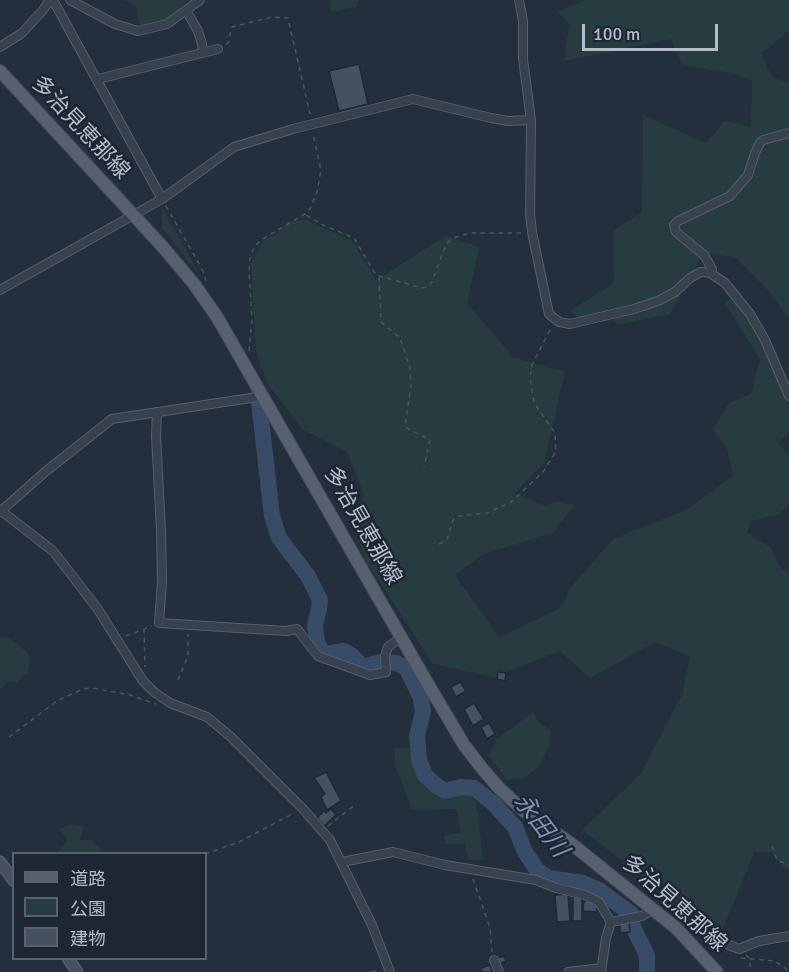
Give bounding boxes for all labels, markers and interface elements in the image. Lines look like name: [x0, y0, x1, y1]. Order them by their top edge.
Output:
scale bar: [585, 12, 722, 50]
text: 100 m: [593, 23, 640, 45]
street label: 多治見恵那線: [25, 71, 135, 185]
street label: 多治見恵那線: [318, 462, 406, 590]
water label: 永田川: [507, 789, 573, 863]
street label: 多治見恵那線: [616, 850, 732, 958]
legend: [12, 852, 207, 960]
text: 道路: [70, 868, 106, 890]
text: 公園: [70, 898, 106, 920]
text: 建物: [70, 928, 106, 950]

